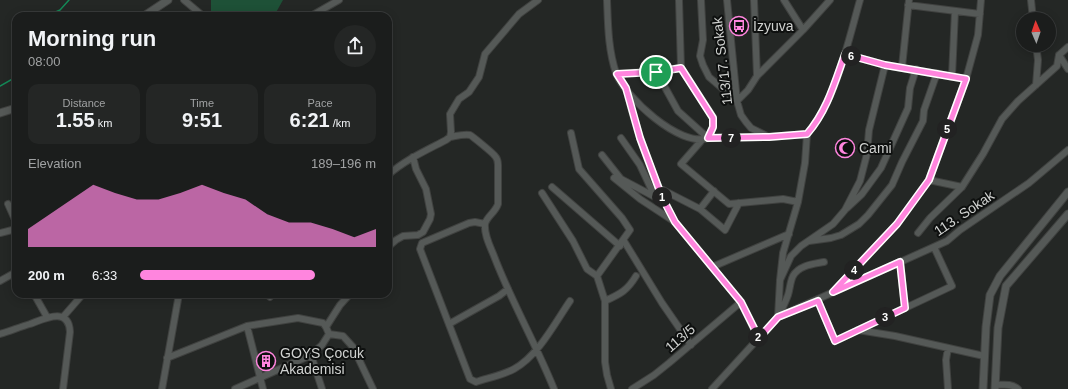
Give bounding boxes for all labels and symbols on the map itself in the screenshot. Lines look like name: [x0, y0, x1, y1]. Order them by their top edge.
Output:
north arrow: [1016, 12, 1056, 52]
street label: 113/17. Sokak: [709, 15, 735, 106]
bus stop icon: İzyuva: [728, 15, 750, 37]
place label: İzyuva: [753, 17, 794, 34]
pin: 6: [841, 46, 861, 66]
pin: [639, 55, 673, 89]
pin: 5: [937, 119, 957, 139]
pin: 7: [721, 128, 741, 148]
mosque icon: Cami: [834, 137, 856, 159]
place label: Cami: [859, 140, 892, 156]
pin: 1: [652, 187, 672, 207]
street label: 113. Sokak: [931, 187, 998, 239]
pin: 4: [844, 260, 864, 280]
pin: 3: [875, 307, 895, 327]
street label: 113/5: [662, 321, 698, 355]
pin: 2: [748, 327, 768, 347]
place label: GOYS Çocuk Akademisi: [280, 345, 365, 377]
building icon: GOYS Çocuk Akademisi: [255, 350, 277, 372]

